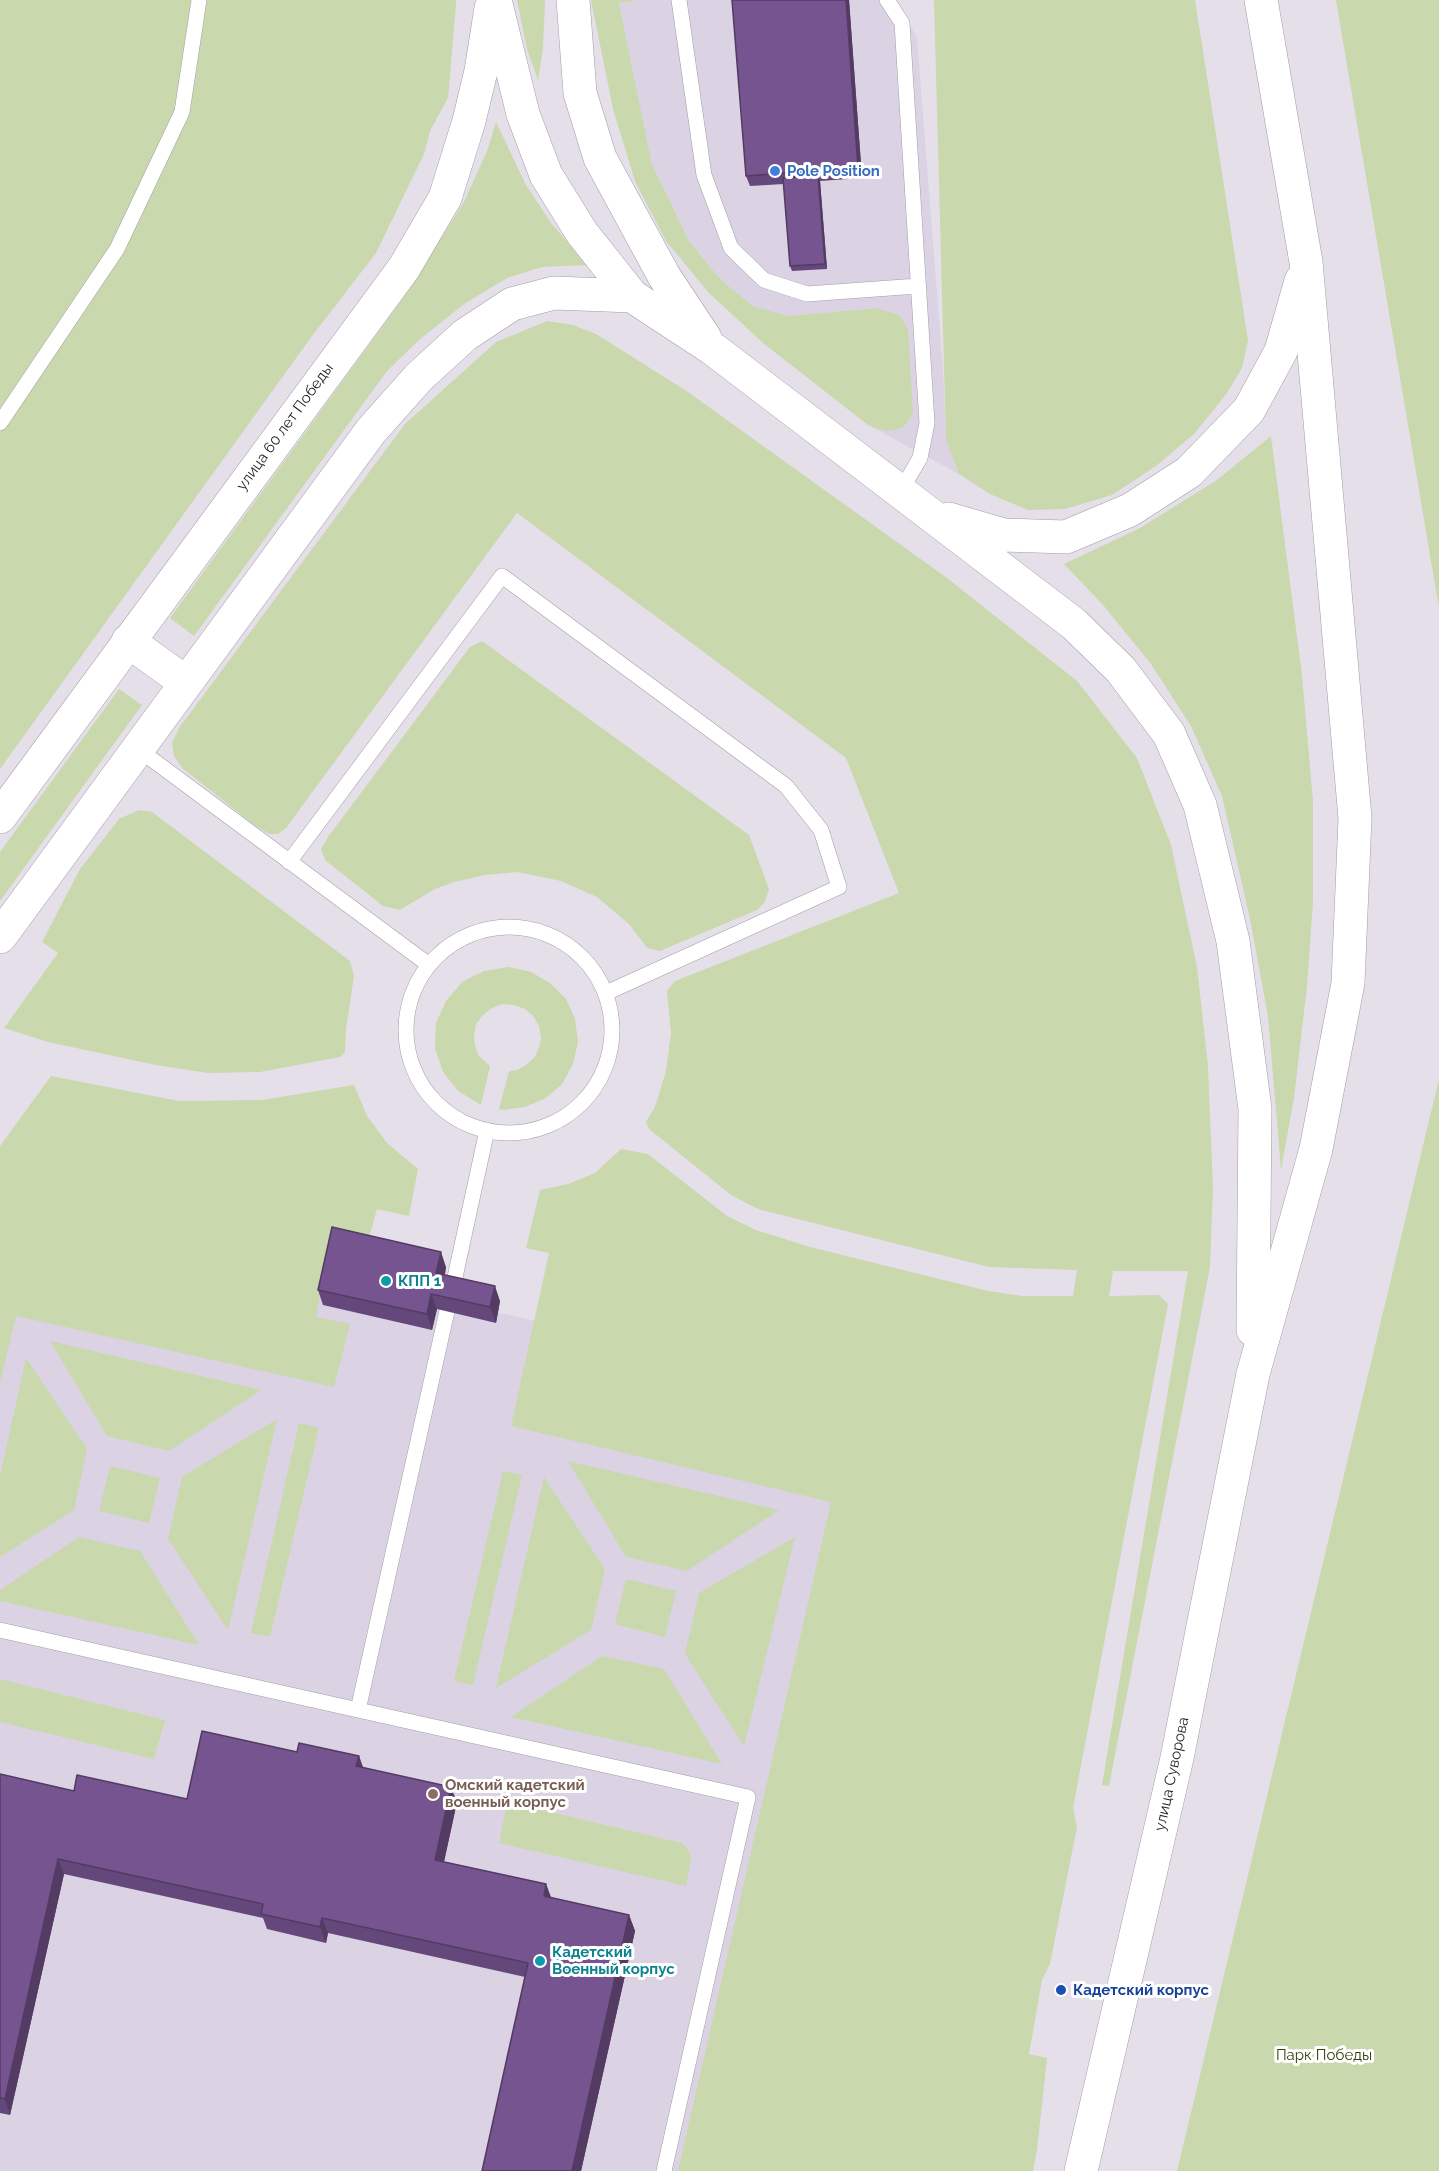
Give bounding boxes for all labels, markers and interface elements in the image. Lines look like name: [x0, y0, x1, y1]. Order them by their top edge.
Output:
place label: Pole Position: [787, 162, 880, 180]
marker: Pole Position: [768, 164, 782, 178]
street label: улица 60 лет Победы: [233, 360, 337, 494]
place label: КПП 1: [398, 1272, 441, 1290]
marker: КПП 1: [379, 1274, 393, 1288]
street label: улица Суворова: [1151, 1715, 1193, 1833]
place label: Омский кадетский военный корпус: [445, 1776, 585, 1811]
marker: Омский кадетский военный корпус: [426, 1787, 440, 1801]
place label: Кадетский Военный корпус: [552, 1943, 675, 1978]
marker: Кадетский Военный корпус: [533, 1954, 547, 1968]
place label: Кадетский корпус: [1073, 1981, 1209, 1999]
marker: Кадетский корпус: [1054, 1983, 1068, 1997]
park label: Парк Победы: [1276, 2046, 1372, 2064]

